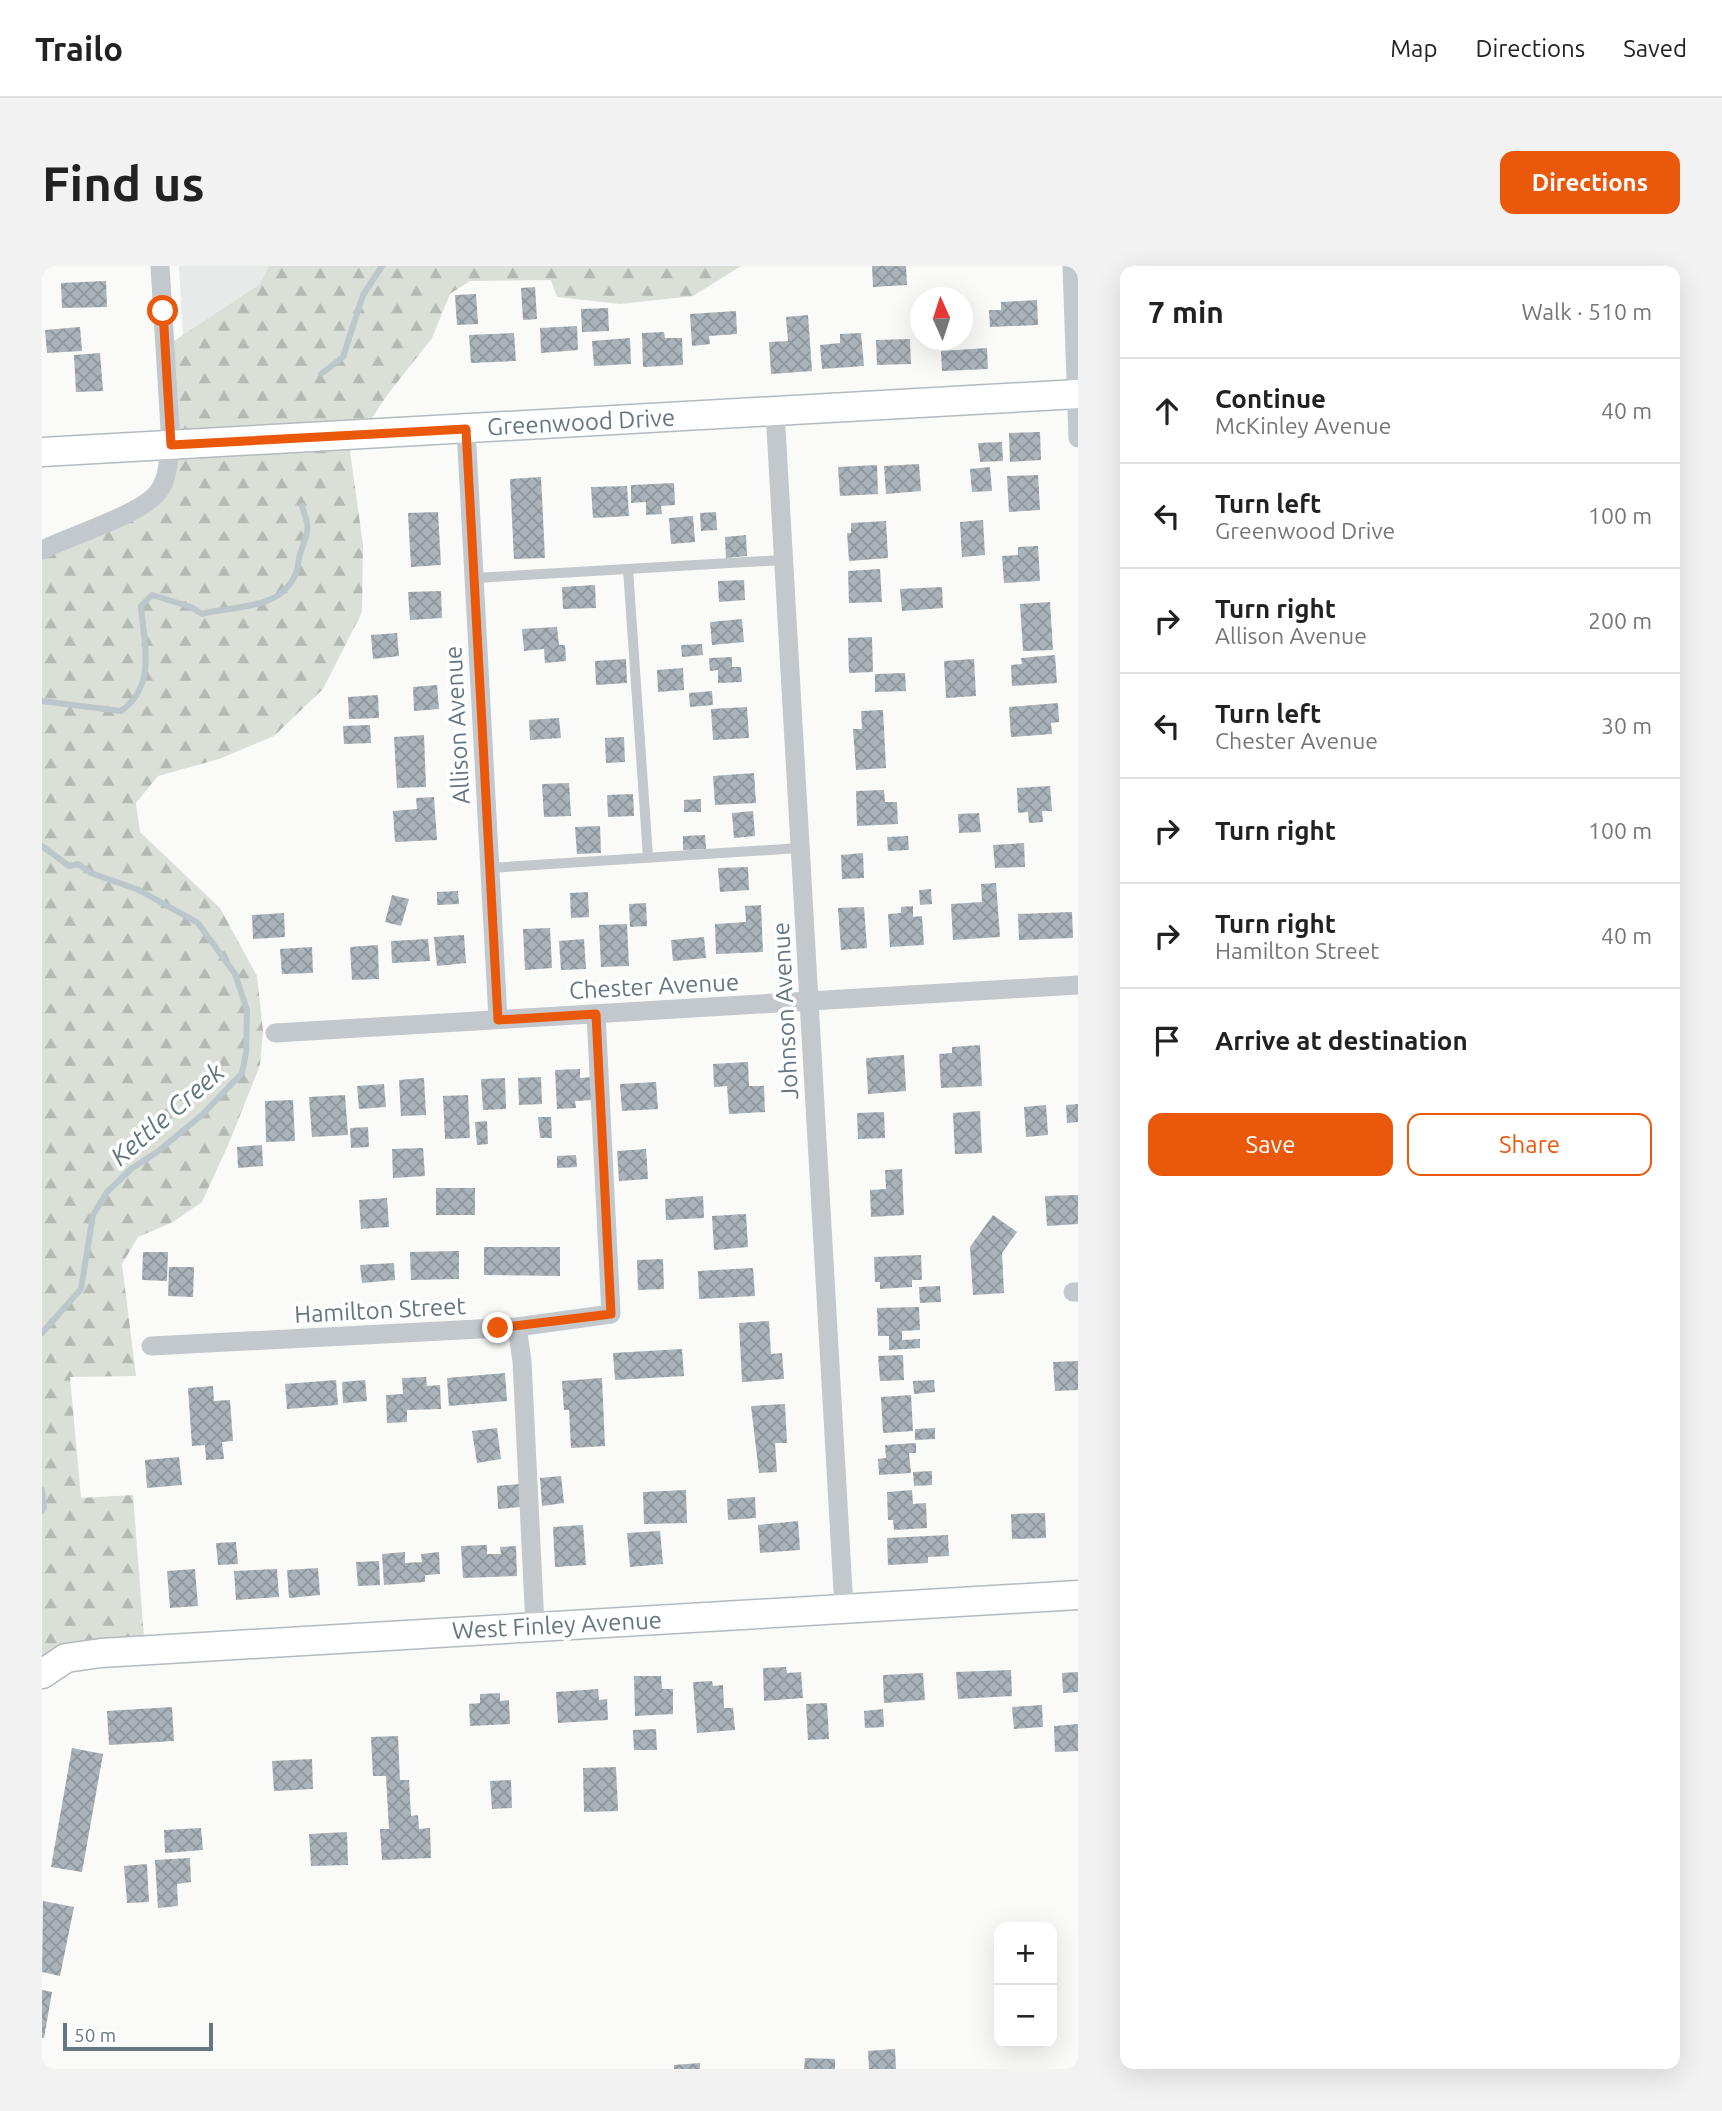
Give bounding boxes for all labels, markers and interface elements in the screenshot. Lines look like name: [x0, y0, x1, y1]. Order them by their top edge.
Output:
text: Trailo: [35, 30, 123, 67]
text: Map: [1390, 35, 1437, 62]
text: Directions: [1475, 35, 1585, 62]
text: Saved: [1623, 35, 1687, 62]
button: Directions: [1500, 151, 1680, 214]
text: Find us: [42, 155, 205, 210]
north arrow: [910, 287, 973, 350]
route start: [147, 295, 178, 326]
text: 7 min: [1148, 295, 1224, 329]
text: Walk · 510 m: [1521, 299, 1652, 324]
text: Continue: [1215, 384, 1326, 413]
icon: ahead: [1148, 392, 1186, 430]
text: 40 m: [1601, 398, 1652, 423]
street label: Greenwood Drive: [486, 404, 676, 440]
text: McKinley Avenue: [1215, 413, 1391, 438]
text: Turn left: [1215, 489, 1321, 518]
icon: left: [1148, 497, 1186, 535]
text: 100 m: [1588, 503, 1652, 528]
text: Greenwood Drive: [1215, 518, 1395, 543]
text: Turn right: [1215, 594, 1336, 623]
icon: right: [1148, 602, 1186, 640]
text: 200 m: [1588, 608, 1652, 633]
text: Allison Avenue: [1215, 623, 1367, 648]
street label: Allison Avenue: [439, 645, 475, 805]
text: Turn left: [1215, 699, 1321, 728]
icon: left: [1148, 707, 1186, 745]
text: 30 m: [1601, 713, 1652, 738]
text: Chester Avenue: [1215, 728, 1378, 753]
icon: right: [1148, 812, 1186, 850]
text: Turn right: [1215, 816, 1336, 845]
text: 100 m: [1588, 818, 1652, 843]
text: Turn right: [1215, 909, 1336, 938]
icon: right: [1148, 917, 1186, 955]
street label: Johnson Avenue: [767, 922, 803, 1100]
text: 40 m: [1601, 923, 1652, 948]
text: Hamilton Street: [1215, 938, 1379, 963]
street label: Chester Avenue: [568, 968, 740, 1004]
icon: arrive: [1148, 1022, 1186, 1060]
text: Arrive at destination: [1215, 1026, 1468, 1055]
water label: Kettle Creek: [104, 1057, 230, 1171]
button: Save: [1148, 1113, 1393, 1176]
button: Share: [1407, 1113, 1652, 1176]
street label: Hamilton Street: [294, 1292, 467, 1328]
route end: [482, 1312, 513, 1343]
street label: West Finley Avenue: [451, 1606, 663, 1644]
map controls: [994, 1922, 1057, 2048]
button: +: [994, 1922, 1057, 1985]
button: −: [994, 1985, 1057, 2048]
scale bar: [63, 2020, 214, 2052]
text: 50 m: [74, 2024, 116, 2046]

